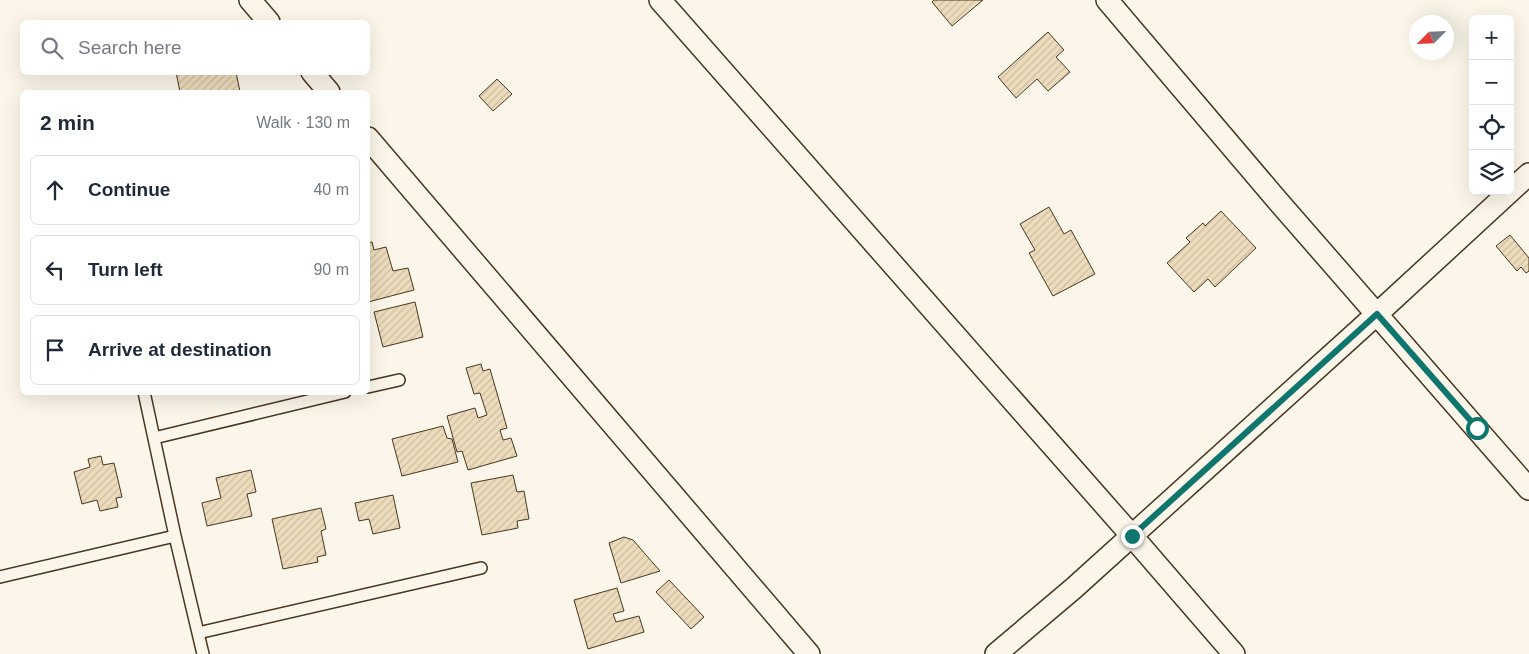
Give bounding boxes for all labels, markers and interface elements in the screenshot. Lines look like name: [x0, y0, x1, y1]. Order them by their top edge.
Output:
north arrow: [1409, 15, 1454, 60]
map controls: [1469, 15, 1514, 195]
button: +: [1469, 15, 1514, 60]
search box: [20, 20, 370, 75]
icon: search: [38, 34, 66, 62]
text: Search here: [78, 37, 182, 58]
button: −: [1469, 60, 1514, 105]
button: locate: [1469, 105, 1514, 150]
text: 2 min: [40, 111, 95, 134]
text: Walk · 130 m: [256, 114, 350, 131]
button: layers: [1469, 150, 1514, 195]
icon: ahead: [41, 176, 69, 204]
text: Continue: [88, 179, 170, 200]
text: 40 m: [313, 181, 349, 198]
icon: left: [41, 256, 69, 284]
text: Turn left: [88, 259, 163, 280]
text: 90 m: [313, 261, 349, 278]
icon: arrive: [41, 336, 69, 364]
text: Arrive at destination: [88, 339, 272, 360]
route start: [1466, 417, 1489, 440]
route end: [1121, 525, 1144, 548]

